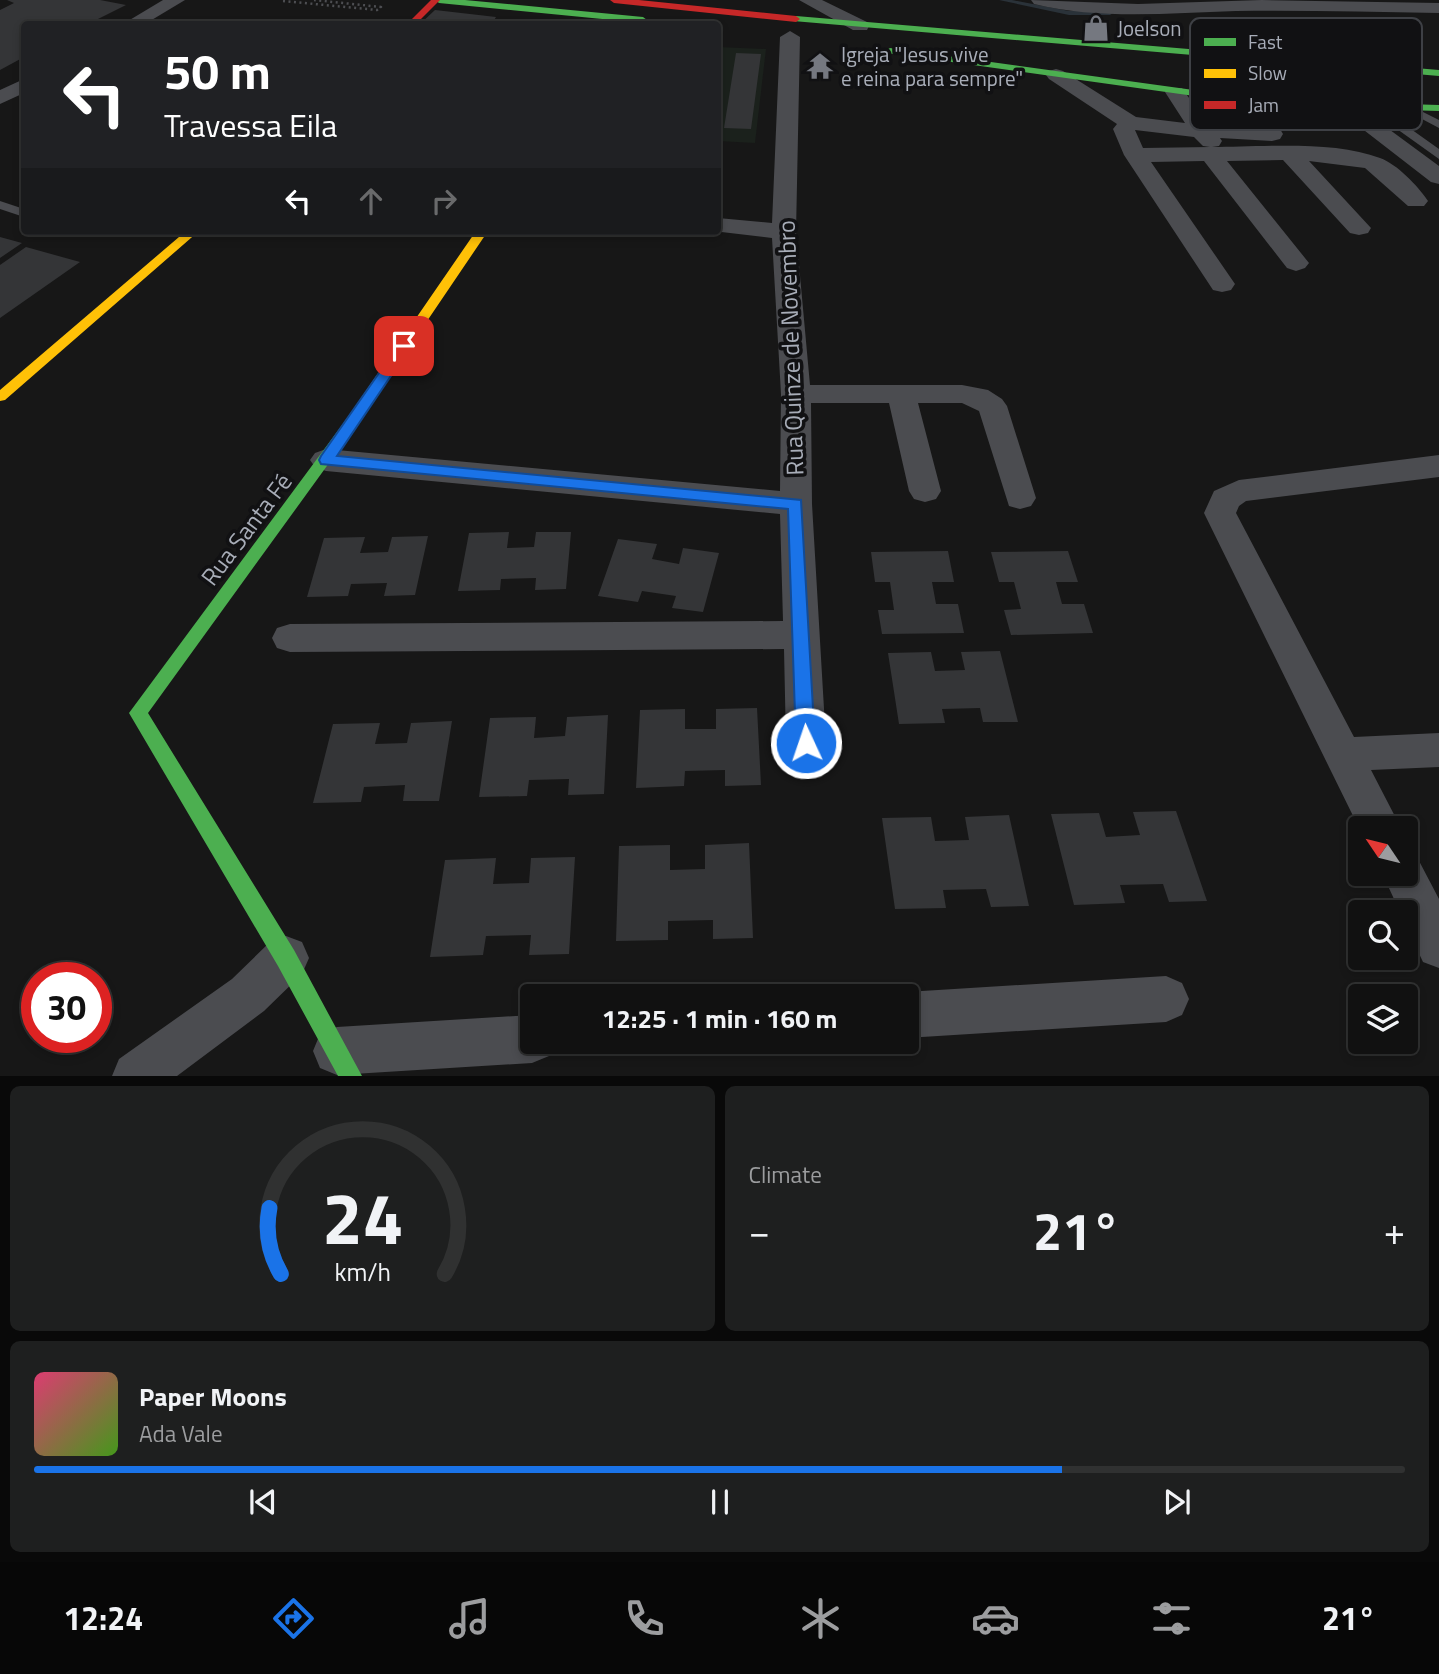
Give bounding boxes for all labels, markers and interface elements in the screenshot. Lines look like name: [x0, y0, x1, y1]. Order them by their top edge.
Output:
place label: Joelson: [1117, 12, 1182, 44]
shop icon: Joelson: [1081, 13, 1111, 43]
legend: [1190, 18, 1422, 130]
text: Fast: [1248, 27, 1283, 56]
text: 50 m: [164, 33, 271, 108]
place label: Igreja "Jesus vive e reina para sempre": [841, 38, 1023, 94]
icon: left: [49, 49, 140, 140]
temple icon: Igreja "Jesus vive e reina para sempre": [805, 51, 835, 81]
text: Slow: [1248, 58, 1287, 87]
text: Jam: [1248, 90, 1279, 119]
text: Travessa Eila: [164, 101, 337, 149]
icon: left: [279, 182, 317, 220]
icon: ahead: [352, 182, 390, 220]
icon: right: [425, 182, 463, 220]
street label: Rua Quinze de Novembro: [768, 220, 812, 476]
pin: [374, 316, 434, 376]
icon: arrive: [385, 327, 423, 365]
street label: Rua Santa Fé: [192, 465, 300, 593]
position arrow: [769, 706, 843, 780]
north arrow: [1348, 816, 1418, 886]
map controls: [1348, 816, 1418, 1054]
button: search: [1348, 900, 1418, 970]
speed limit sign: 30: [21, 962, 112, 1053]
button: layers: [1348, 984, 1418, 1054]
text: 12:25 · 1 min · 160 m: [602, 999, 837, 1038]
text: Climate: [749, 1157, 822, 1192]
text: 24: [321, 1163, 403, 1273]
text: 21°: [1033, 1191, 1120, 1270]
text: −: [749, 1202, 770, 1260]
text: +: [1384, 1202, 1405, 1260]
text: km/h: [334, 1253, 391, 1291]
text: Paper Moons: [139, 1377, 287, 1416]
text: Ada Vale: [139, 1416, 223, 1451]
icon: previous: [244, 1483, 282, 1521]
icon: pause: [701, 1483, 739, 1521]
icon: next: [1158, 1483, 1196, 1521]
text: 12:24: [63, 1594, 143, 1642]
icon: directions: [269, 1594, 318, 1643]
icon: music: [445, 1594, 494, 1643]
icon: phone: [620, 1594, 669, 1643]
icon: climate: [796, 1594, 845, 1643]
icon: car: [971, 1594, 1020, 1643]
icon: filters: [1147, 1594, 1196, 1643]
text: 21°: [1322, 1594, 1376, 1642]

